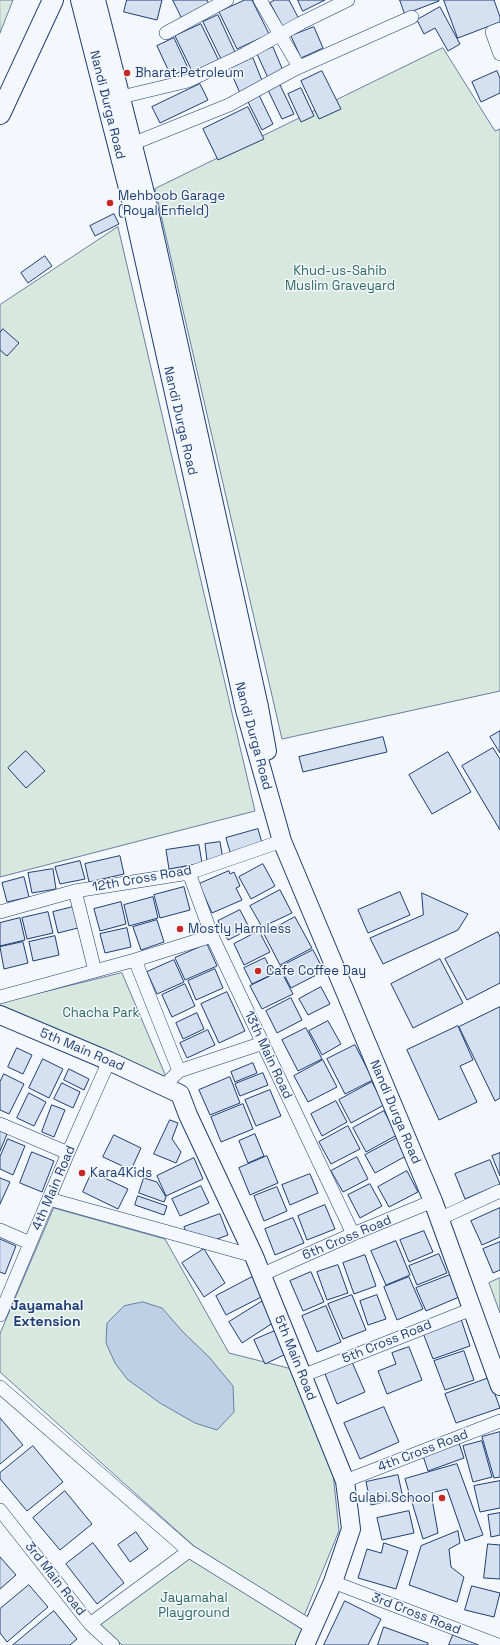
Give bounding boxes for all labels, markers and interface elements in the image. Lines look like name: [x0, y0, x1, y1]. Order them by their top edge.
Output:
street label: Nandi Durga Road: [86, 49, 128, 161]
place label: Bharat Petroleum: [135, 65, 244, 81]
marker: Bharat Petroleum: [122, 68, 132, 78]
place label: Mehboob Garage (Royal Enfield): [118, 188, 225, 219]
marker: Mehboob Garage (Royal Enfield): [105, 198, 115, 208]
park label: Khud-us-Sahib Muslim Graveyard: [285, 263, 395, 294]
street label: Nandi Durga Road: [160, 365, 200, 477]
street label: Nandi Durga Road: [231, 680, 275, 792]
street label: 12th Cross Road: [91, 863, 193, 895]
place label: Mostly Harmless: [188, 921, 291, 937]
marker: Mostly Harmless: [175, 924, 185, 934]
place label: Cafe Coffee Day: [266, 963, 366, 979]
marker: Cafe Coffee Day: [253, 966, 263, 976]
park label: Chacha Park: [62, 1005, 140, 1021]
street label: 13th Main Road: [241, 1008, 295, 1102]
street label: 5th Main Road: [37, 1025, 127, 1075]
street label: Nandi Durga Road: [366, 1058, 424, 1166]
street label: 4th Main Road: [29, 1143, 79, 1233]
place label: Kara4Kids: [90, 1165, 152, 1181]
marker: Kara4Kids: [77, 1168, 87, 1178]
street label: 6th Cross Road: [300, 1212, 394, 1264]
district label: Jayamahal Extension: [10, 1298, 84, 1330]
street label: 5th Main Road: [271, 1313, 319, 1403]
street label: 5th Cross Road: [340, 1317, 434, 1367]
street label: 4th Cross Road: [376, 1427, 470, 1475]
place label: Gulabi School: [349, 1490, 434, 1506]
marker: Gulabi School: [437, 1493, 447, 1503]
street label: 3rd Main Road: [21, 1539, 89, 1619]
park label: Jayamahal Playground: [158, 1590, 230, 1621]
street label: 3rd Cross Road: [369, 1590, 463, 1638]

